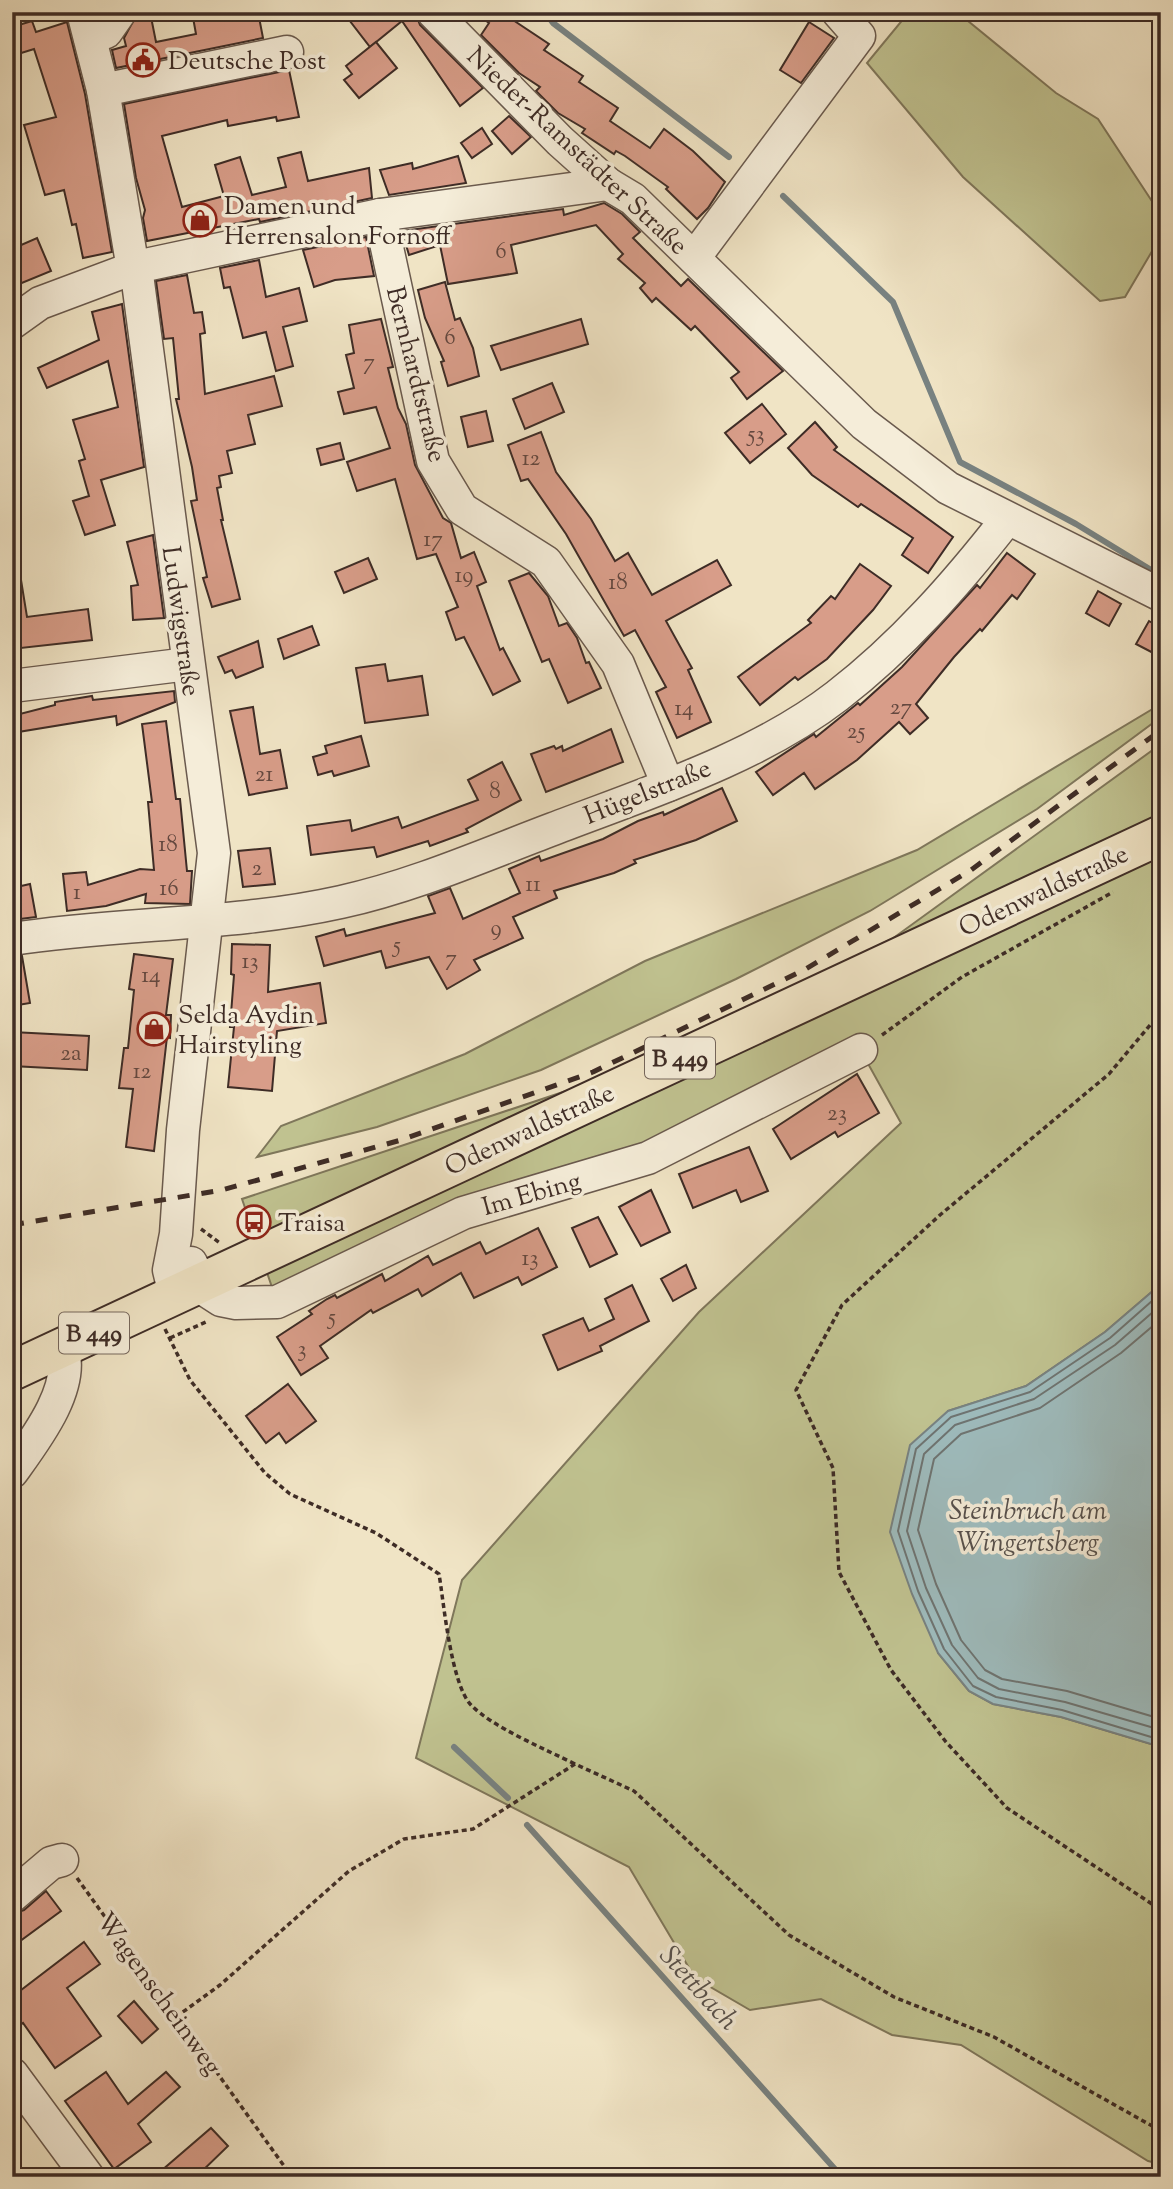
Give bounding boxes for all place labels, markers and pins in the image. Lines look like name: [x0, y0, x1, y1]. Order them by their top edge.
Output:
public building icon: Deutsche Post: [124, 41, 162, 79]
place label: Deutsche Post: [168, 44, 326, 81]
place label: Damen und Herrensalon Fornoff: [224, 189, 452, 256]
shop icon: Damen und Herrensalon Fornoff: [181, 201, 219, 239]
place label: Selda Aydin Hairstyling: [178, 998, 314, 1065]
shop icon: Selda Aydin Hairstyling: [135, 1010, 173, 1048]
bus stop icon: Traisa: [235, 1203, 273, 1241]
place label: Traisa: [278, 1206, 345, 1243]

